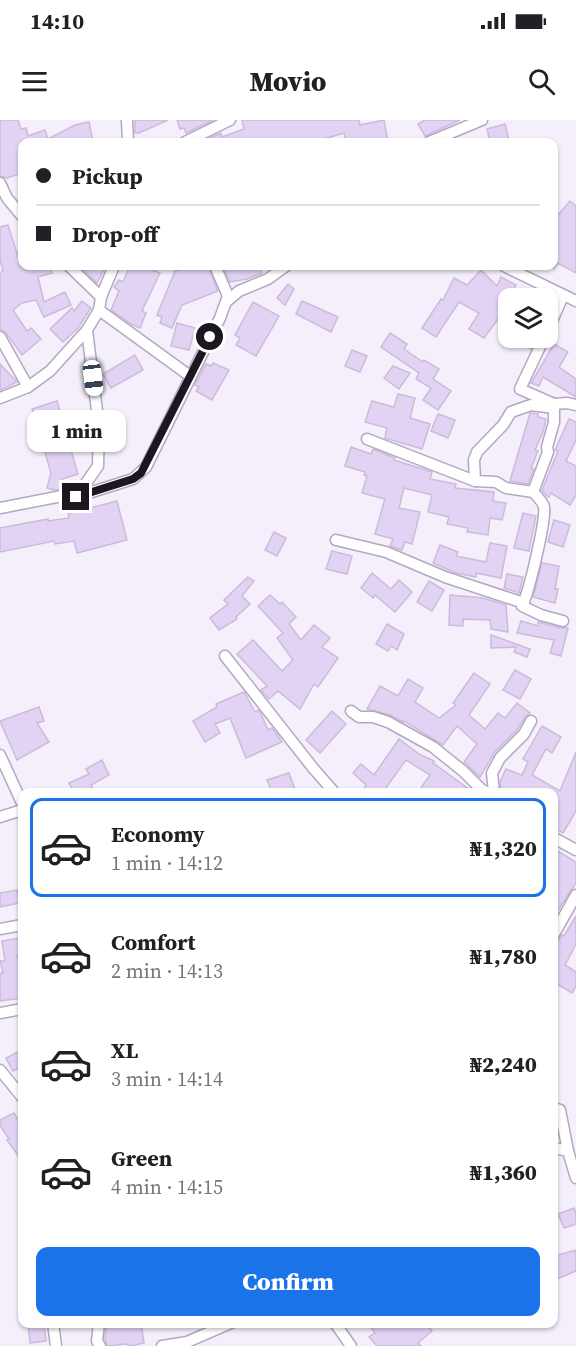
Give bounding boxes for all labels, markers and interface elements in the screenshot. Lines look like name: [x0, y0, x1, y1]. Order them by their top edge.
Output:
text: 14:10: [30, 6, 84, 36]
text: Movio: [250, 63, 326, 100]
icon: menu: [18, 65, 51, 98]
icon: search: [525, 65, 558, 98]
text: Pickup: [72, 161, 143, 191]
text: Drop-off: [72, 219, 158, 249]
map controls: [498, 288, 558, 348]
button: layers: [498, 288, 558, 348]
route start: [196, 323, 223, 350]
car: [82, 359, 104, 397]
callout: 1 min: [26, 410, 125, 452]
text: 1 min: [50, 417, 103, 445]
route end: [62, 483, 89, 510]
text: Economy: [111, 819, 205, 849]
icon: car: [39, 821, 93, 875]
text: ₦1,320: [470, 833, 537, 863]
text: 1 min · 14:12: [111, 849, 223, 877]
text: Comfort: [111, 927, 195, 957]
icon: car: [39, 929, 93, 983]
text: ₦1,780: [470, 941, 537, 971]
text: 2 min · 14:13: [111, 957, 223, 985]
text: XL: [111, 1035, 138, 1065]
icon: car: [39, 1037, 93, 1091]
text: ₦2,240: [470, 1049, 537, 1079]
text: 3 min · 14:14: [111, 1065, 223, 1093]
text: Green: [111, 1143, 172, 1173]
icon: car: [39, 1145, 93, 1199]
text: ₦1,360: [470, 1157, 537, 1187]
text: 4 min · 14:15: [111, 1173, 223, 1201]
button: Confirm: [36, 1247, 540, 1316]

